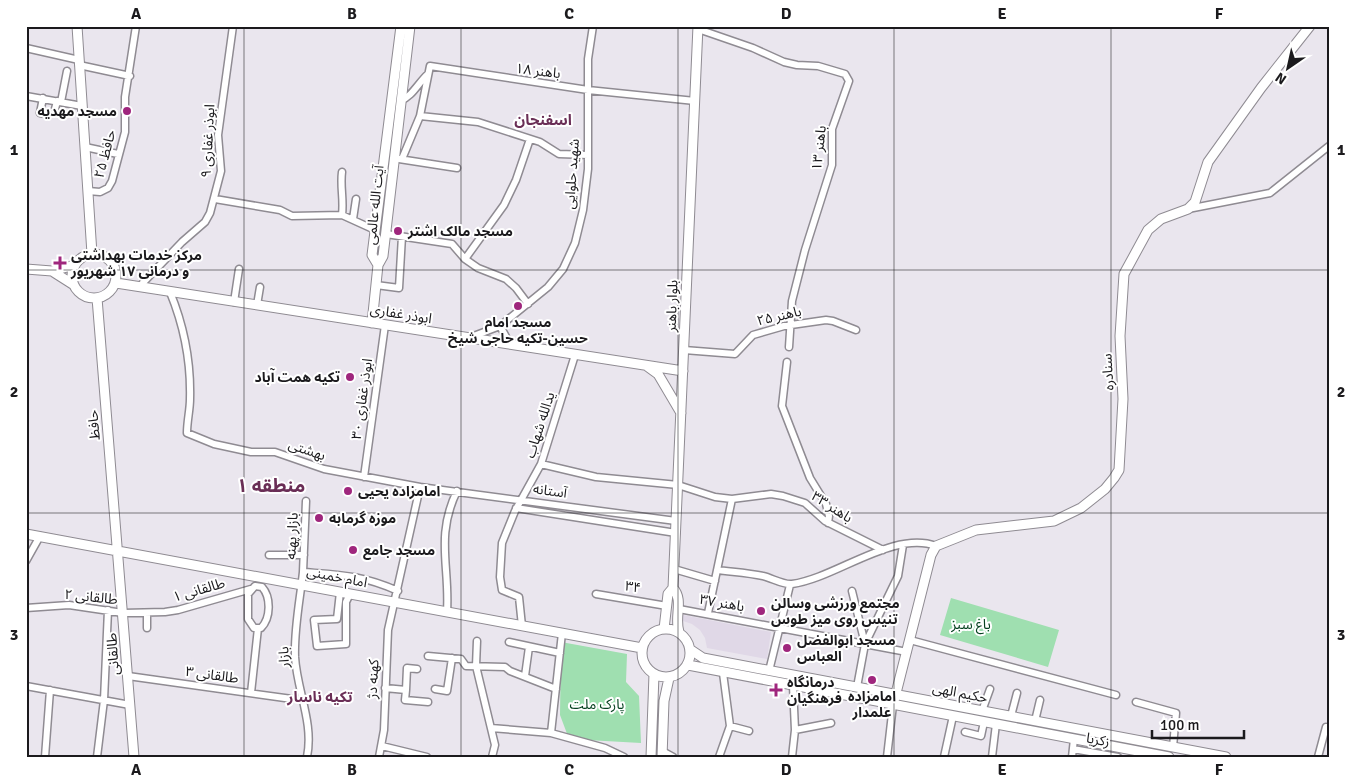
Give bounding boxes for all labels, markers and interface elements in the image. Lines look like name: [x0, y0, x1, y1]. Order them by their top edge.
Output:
text: A: [131, 4, 142, 24]
text: B: [347, 4, 357, 24]
text: C: [564, 4, 574, 24]
text: D: [781, 4, 792, 24]
text: E: [997, 4, 1007, 24]
text: F: [1215, 4, 1224, 24]
north arrow: [1262, 42, 1312, 92]
street label: باهنر ۱۸: [514, 60, 562, 82]
text: N: [1272, 69, 1290, 88]
place label: مسجد مهدیه: [37, 103, 117, 120]
street label: ابوذر غفاری ۹: [198, 104, 218, 178]
marker: مسجد مهدیه: [121, 105, 133, 117]
district label: اسفنجان: [514, 111, 572, 129]
street label: باهنر ۱۳: [808, 124, 830, 171]
street label: حافظ ۲۵: [90, 128, 120, 180]
street label: شهید حلوایی: [561, 138, 583, 210]
text: 1: [10, 140, 19, 160]
text: 1: [1337, 140, 1346, 160]
street label: آیت الله عالمی: [362, 163, 388, 246]
place label: مسجد مالک اشتر: [407, 223, 513, 240]
marker: مسجد مالک اشتر: [392, 225, 404, 237]
place label: مرکز خدمات بهداشتی و درمانی ۱۷ شهریور: [70, 247, 202, 280]
marker: مرکز خدمات بهداشتی و درمانی ۱۷ شهریور: [53, 256, 67, 270]
street label: بلوار باهنر: [663, 279, 681, 333]
marker: مسجد امام حسین-تکیه حاجی شیخ: [512, 300, 524, 312]
street label: ابوذر غفاری: [369, 301, 433, 327]
street label: باهنر ۲۵: [755, 303, 803, 329]
place label: مسجد امام حسین-تکیه حاجی شیخ: [448, 314, 588, 348]
street label: سنادره: [1099, 353, 1117, 391]
street label: ابوذر غفاری ۳۰: [348, 357, 376, 441]
place label: تکیه همت آباد: [255, 368, 340, 386]
marker: تکیه همت آباد: [344, 371, 356, 383]
text: 2: [10, 382, 18, 402]
text: 2: [1337, 382, 1345, 402]
street label: یدالله شهاب: [521, 390, 559, 460]
street label: حافظ: [84, 409, 104, 441]
street label: بهشتی: [286, 436, 328, 464]
district label: منطقه ۱: [237, 474, 305, 498]
street label: آستانه: [532, 480, 569, 502]
place label: امامزاده یحیی: [358, 483, 441, 500]
marker: امامزاده یحیی: [342, 485, 354, 497]
street label: باهنر ۳۳: [808, 488, 856, 527]
place label: موزه گرمابه: [329, 510, 396, 527]
street label: بازار پهنه: [282, 512, 303, 560]
marker: موزه گرمابه: [313, 512, 325, 524]
place label: مسجد جامع: [363, 542, 435, 560]
marker: مسجد جامع: [347, 544, 359, 556]
street label: امام خمینی: [305, 563, 369, 593]
street label: طالقانی ۱: [171, 574, 227, 606]
street label: ۳۴: [624, 577, 642, 597]
street label: طالقانی ۲: [64, 586, 118, 608]
street label: باهنر ۳۷: [698, 591, 746, 615]
place label: مجتمع ورزشی وسالن تنیس روی میز طوس: [771, 595, 900, 628]
marker: مجتمع ورزشی وسالن تنیس روی میز طوس: [755, 605, 767, 617]
park label: باغ سبز: [950, 616, 991, 635]
text: 3: [10, 625, 18, 645]
text: 3: [1337, 625, 1345, 645]
street label: طالقانی: [103, 632, 123, 676]
place label: مسجد ابوالفضل العباس: [797, 632, 896, 665]
marker: مسجد ابوالفضل العباس: [781, 642, 793, 654]
street label: بازار: [275, 646, 293, 669]
street label: کهنه دژ: [363, 659, 383, 700]
street label: طالقانی ۳: [184, 663, 240, 687]
place label: درمانگاه فرهنگیان: [787, 674, 842, 707]
marker: امامزاده علمدار: [866, 674, 878, 686]
street label: حکیم الهی: [931, 679, 989, 709]
marker: درمانگاه فرهنگیان: [769, 683, 783, 697]
district label: تکیه ناسار: [286, 688, 353, 706]
place label: امامزاده علمدار: [848, 688, 896, 721]
park label: پارک ملت: [569, 696, 625, 714]
scale bar: [1152, 708, 1245, 740]
text: 100 m: [1160, 716, 1200, 734]
street label: زکریا: [1085, 730, 1111, 750]
text: A: [131, 760, 142, 780]
text: B: [347, 760, 357, 780]
text: C: [564, 760, 574, 780]
text: D: [781, 760, 792, 780]
text: E: [997, 760, 1007, 780]
text: F: [1215, 760, 1224, 780]

